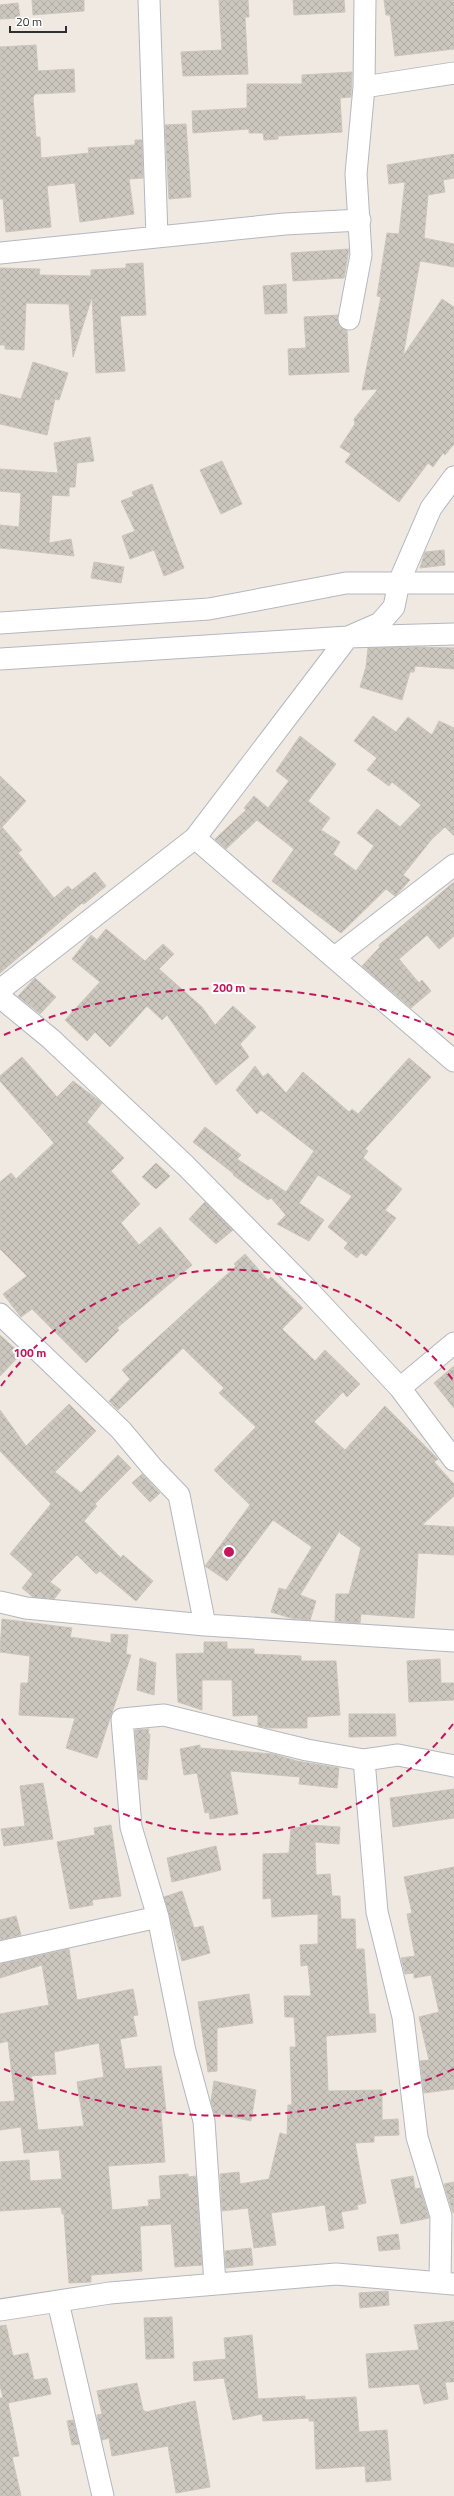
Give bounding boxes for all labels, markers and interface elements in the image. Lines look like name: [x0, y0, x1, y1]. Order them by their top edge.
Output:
scale bar: [10, 8, 66, 34]
text: 20 m: [16, 12, 42, 31]
text: 200 m: [213, 978, 245, 997]
text: 100 m: [14, 1343, 46, 1362]
centre of rings: [222, 1545, 236, 1559]

